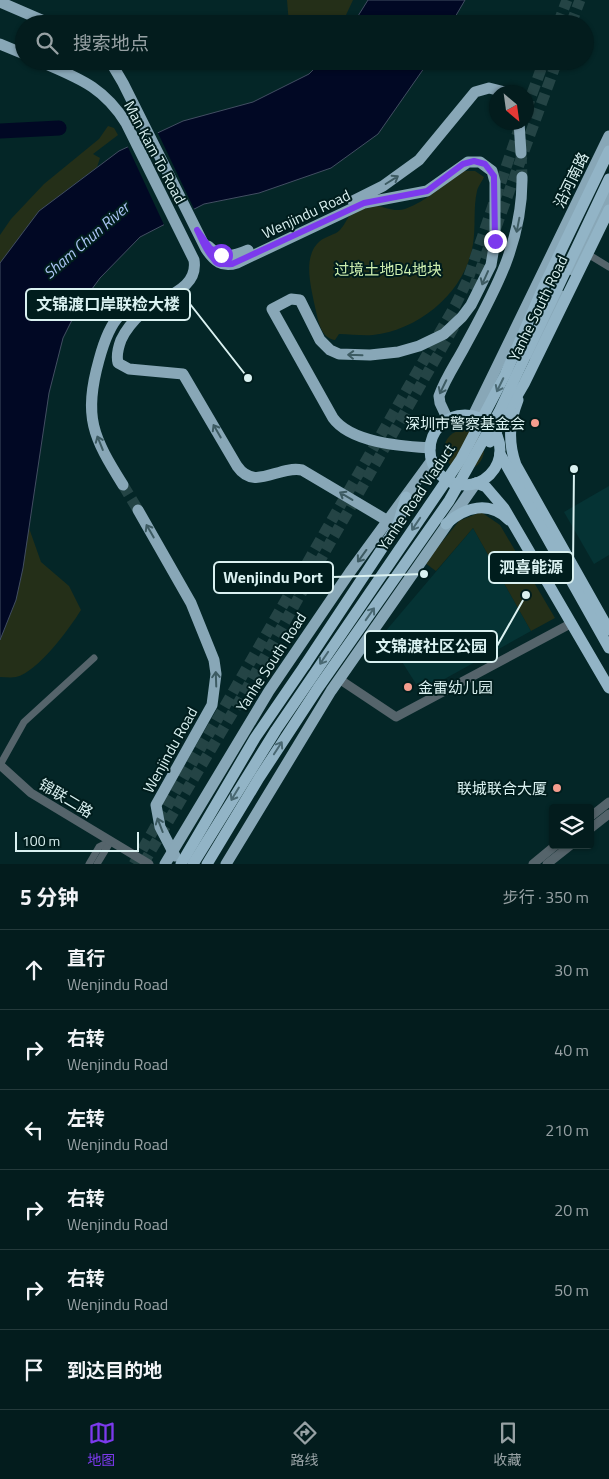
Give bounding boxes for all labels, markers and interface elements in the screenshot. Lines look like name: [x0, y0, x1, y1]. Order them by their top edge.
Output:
search box: [15, 15, 594, 70]
text: 搜索地点: [73, 28, 149, 57]
icon: search: [33, 29, 61, 57]
north arrow: [489, 85, 534, 130]
street label: Man Kam To Road: [118, 96, 192, 208]
street label: 沿河南路: [548, 148, 594, 212]
one-way arrow: [385, 175, 399, 185]
street label: Wenjindu Road: [258, 184, 354, 244]
water label: Sham Chun River: [38, 194, 136, 284]
one-way arrow: [513, 217, 523, 233]
route end: [484, 230, 507, 253]
route start: [210, 244, 233, 267]
street label: Yanhe South Road: [503, 251, 573, 365]
park label: 过境土地B4地块: [334, 258, 442, 281]
one-way arrow: [480, 270, 490, 285]
callout: 文锦渡口岸联检大楼: [26, 289, 190, 320]
text: 文锦渡口岸联检大楼: [36, 292, 180, 316]
one-way arrow: [348, 350, 364, 360]
one-way arrow: [495, 378, 505, 393]
one-way arrow: [438, 380, 448, 395]
place label: 深圳市警察基金会: [405, 412, 525, 435]
marker: 深圳市警察基金会: [529, 417, 541, 429]
one-way arrow: [212, 424, 222, 438]
one-way arrow: [94, 435, 103, 450]
street label: Yanhe Road Viaduct: [372, 438, 461, 555]
one-way arrow: [340, 490, 354, 500]
one-way arrow: [411, 517, 421, 531]
one-way arrow: [145, 525, 155, 539]
one-way arrow: [357, 549, 367, 563]
callout: 泗喜能源: [489, 552, 573, 583]
text: 泗喜能源: [499, 555, 563, 579]
callout: Wenjindu Port: [214, 562, 333, 593]
text: Wenjindu Port: [223, 565, 323, 589]
one-way arrow: [365, 607, 375, 621]
street label: Yanhe South Road: [230, 608, 312, 716]
callout: 文锦渡社区公园: [365, 631, 497, 662]
text: 文锦渡社区公园: [375, 634, 487, 658]
one-way arrow: [319, 651, 329, 665]
one-way arrow: [211, 671, 220, 687]
place label: 金雷幼儿园: [418, 676, 493, 699]
marker: 金雷幼儿园: [402, 681, 414, 693]
street label: Wenjindu Road: [137, 703, 203, 797]
one-way arrow: [274, 741, 284, 755]
street label: 锦联二路: [34, 773, 98, 823]
place label: 联城联合大厦: [457, 777, 547, 800]
marker: 联城联合大厦: [551, 782, 563, 794]
one-way arrow: [230, 787, 240, 801]
map controls: [549, 804, 594, 849]
button: layers: [549, 804, 594, 849]
one-way arrow: [155, 818, 164, 833]
scale bar: [15, 829, 139, 852]
text: 100 m: [22, 830, 60, 851]
text: 5 分钟: [20, 881, 78, 913]
text: 步行 · 350 m: [503, 885, 589, 909]
text: 直行: [67, 943, 105, 972]
icon: ahead: [20, 956, 48, 984]
text: 30 m: [554, 958, 589, 982]
text: Wenjindu Road: [67, 972, 168, 996]
text: 右转: [67, 1023, 105, 1052]
icon: right: [20, 1036, 48, 1064]
text: 40 m: [554, 1038, 589, 1062]
text: Wenjindu Road: [67, 1052, 168, 1076]
text: 左转: [67, 1103, 105, 1132]
icon: left: [20, 1116, 48, 1144]
text: 210 m: [545, 1118, 589, 1142]
text: Wenjindu Road: [67, 1132, 168, 1156]
text: 右转: [67, 1183, 105, 1212]
icon: right: [20, 1196, 48, 1224]
text: 20 m: [554, 1198, 589, 1222]
text: Wenjindu Road: [67, 1212, 168, 1236]
text: 右转: [67, 1263, 105, 1292]
icon: right: [20, 1276, 48, 1304]
text: 50 m: [554, 1278, 589, 1302]
text: Wenjindu Road: [67, 1292, 168, 1316]
text: 到达目的地: [67, 1355, 162, 1384]
icon: arrive: [20, 1356, 48, 1384]
tab: 地图: [88, 1419, 116, 1470]
tab: 路线: [291, 1419, 319, 1470]
tab: 收藏: [494, 1419, 522, 1470]

